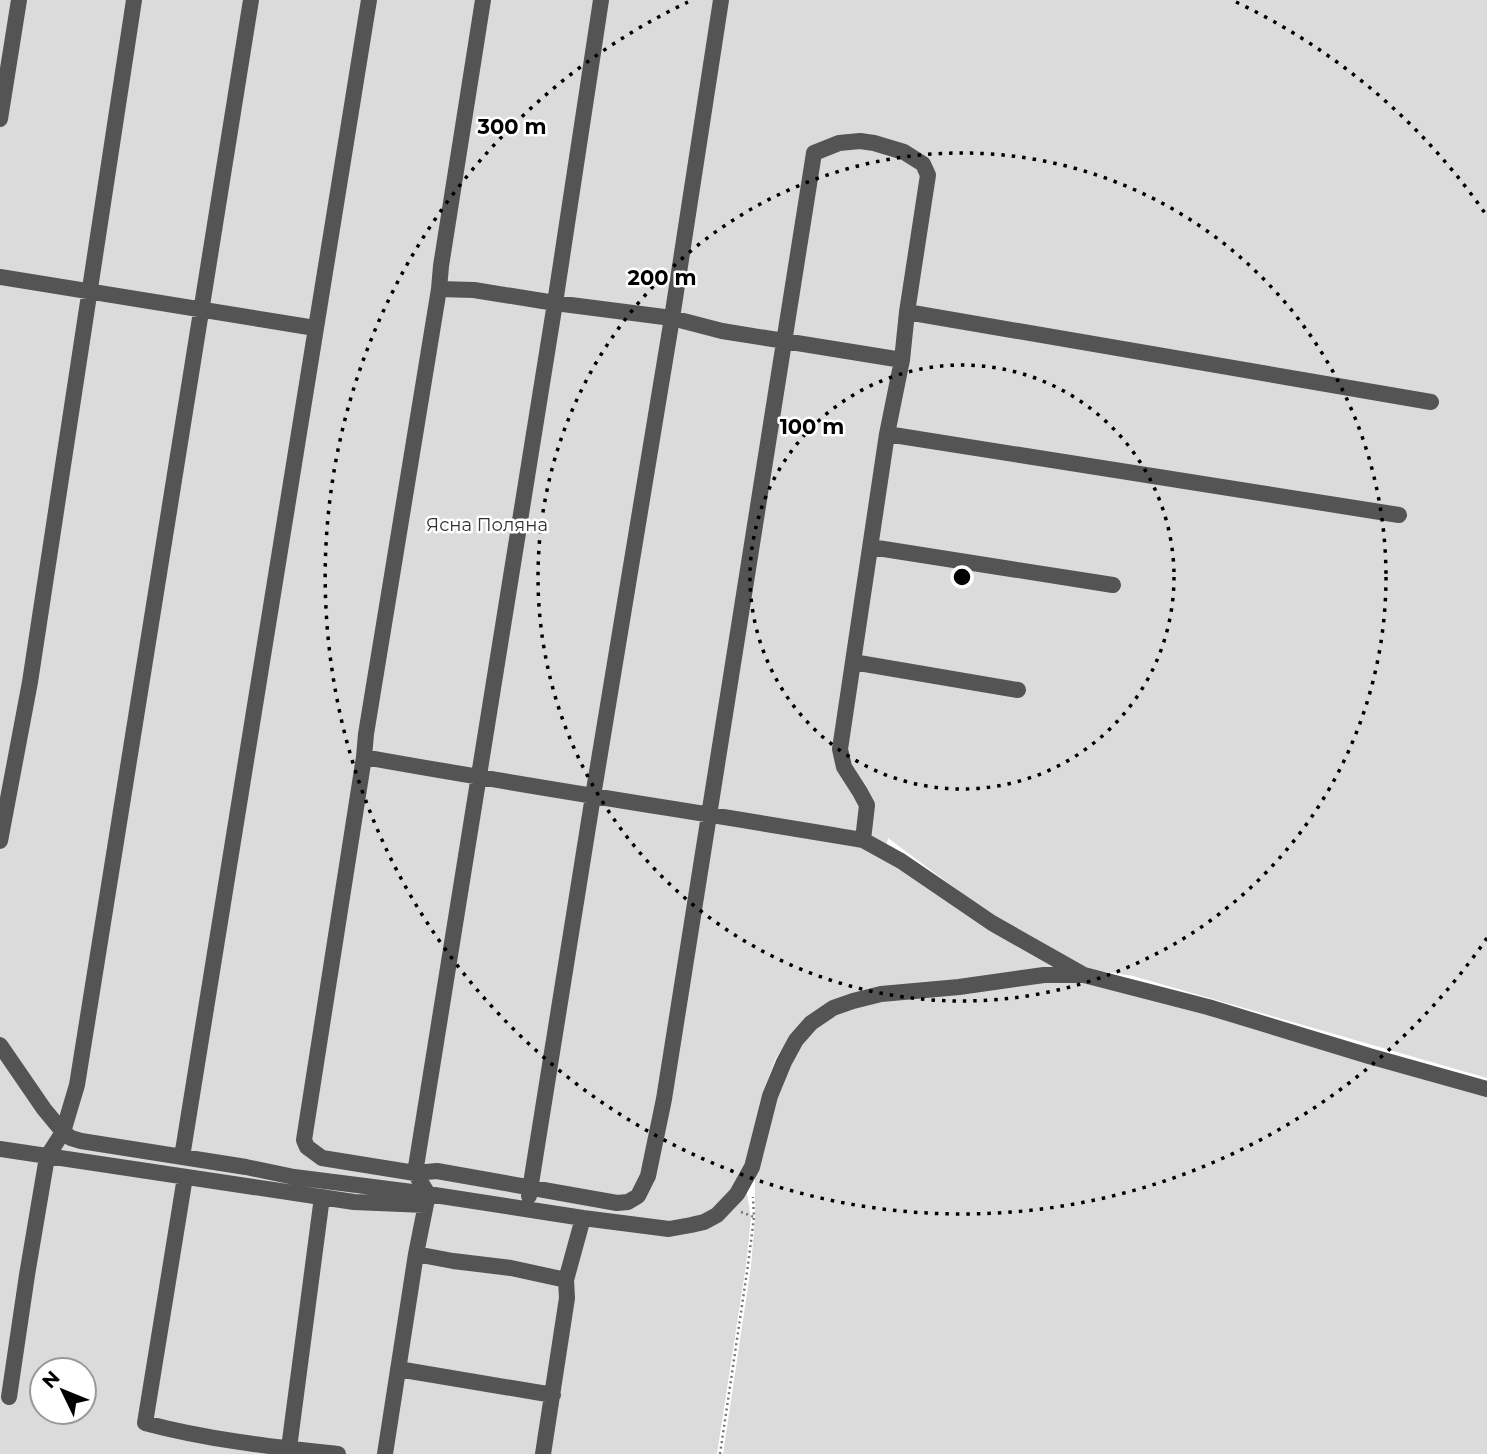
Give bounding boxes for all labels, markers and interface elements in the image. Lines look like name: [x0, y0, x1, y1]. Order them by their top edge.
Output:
text: 300 m: [477, 114, 546, 139]
text: 200 m: [628, 265, 696, 290]
text: 100 m: [780, 414, 844, 439]
park label: Ясна Поляна: [426, 514, 548, 536]
centre of rings: [950, 565, 974, 589]
north arrow: [28, 1356, 98, 1426]
text: N: [37, 1366, 65, 1393]

